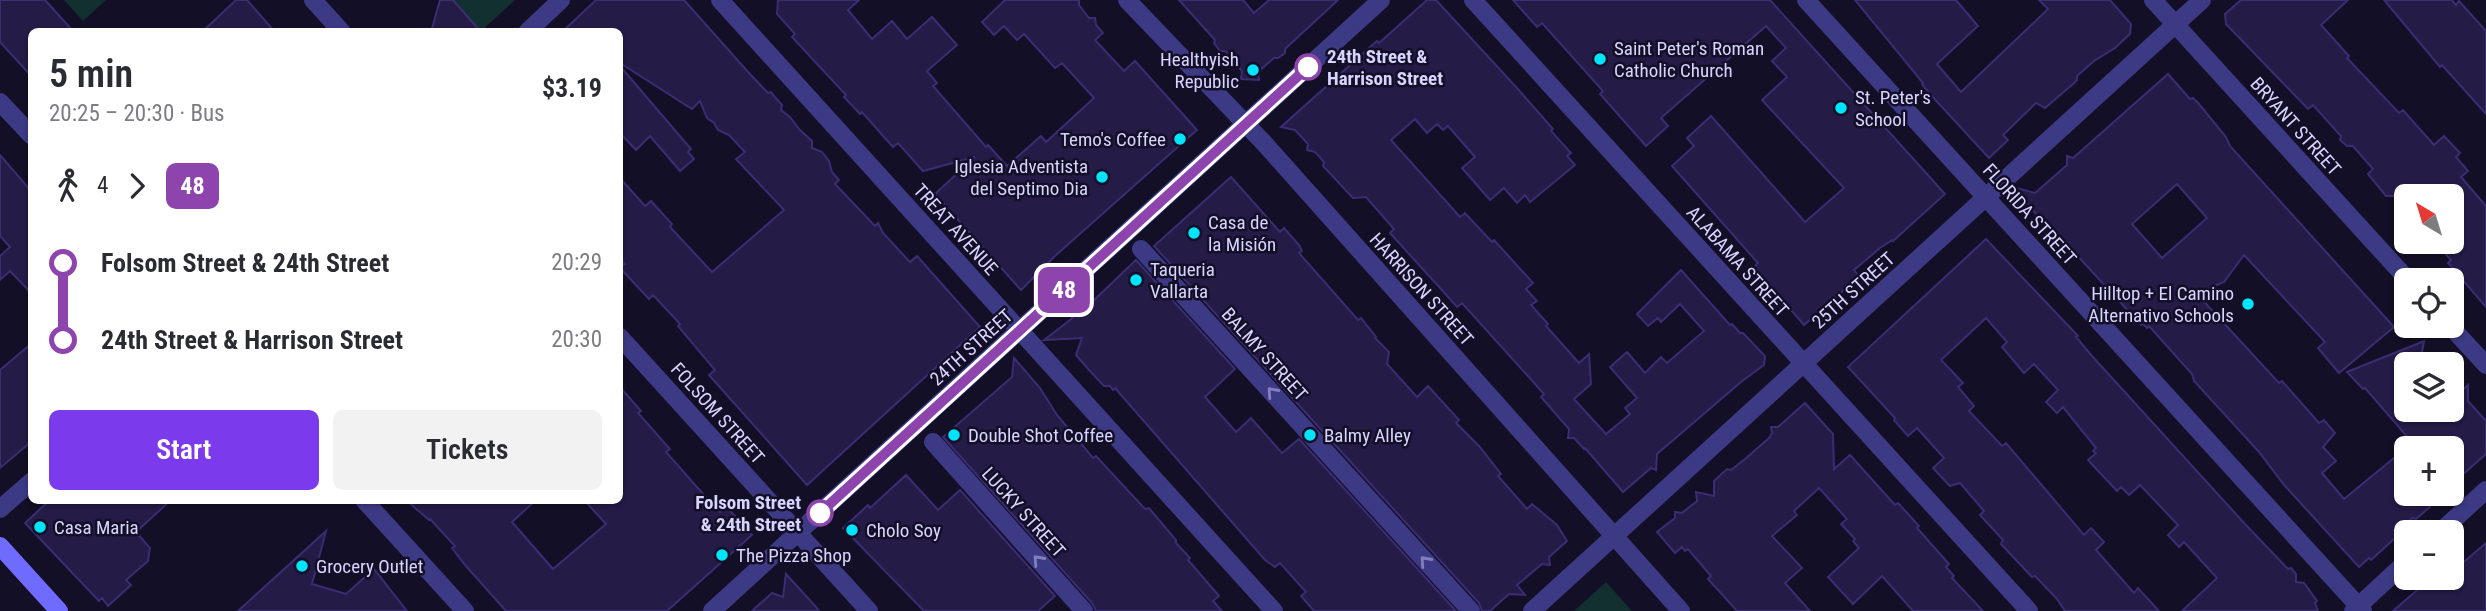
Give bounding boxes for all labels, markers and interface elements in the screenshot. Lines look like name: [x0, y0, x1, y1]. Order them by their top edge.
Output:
place label: Saint Peter's Roman Catholic Church: [1614, 37, 1764, 82]
place label: 24th Street & Harrison Street: [1327, 45, 1443, 90]
place label: Healthyish Republic: [1160, 48, 1239, 93]
marker: Saint Peter's Roman Catholic Church: [1592, 51, 1608, 67]
text: 5 min: [49, 52, 133, 96]
marker: 24th Street & Harrison Street: [1295, 54, 1321, 80]
marker: Healthyish Republic: [1245, 62, 1261, 78]
street label: BRYANT STREET: [2246, 72, 2346, 180]
text: $3.19: [542, 73, 602, 103]
place label: St. Peter's School: [1855, 86, 1931, 131]
text: 20:25 – 20:30 · Bus: [49, 100, 225, 127]
marker: St. Peter's School: [1833, 100, 1849, 116]
place label: Temo's Coffee: [1060, 128, 1166, 151]
marker: Temo's Coffee: [1172, 131, 1188, 147]
place label: Iglesia Adventista del Septimo Dia: [954, 155, 1088, 200]
street label: FLORIDA STREET: [1978, 159, 2081, 270]
icon: walk: [49, 167, 87, 205]
icon: forward: [118, 167, 156, 205]
marker: Iglesia Adventista del Septimo Dia: [1094, 169, 1110, 185]
text: 4: [97, 172, 108, 199]
text: 48: [180, 172, 205, 200]
street label: TREAT AVENUE: [909, 179, 1003, 280]
north arrow: [2394, 184, 2464, 254]
map controls: [2394, 184, 2464, 590]
street label: ALABAMA STREET: [1682, 201, 1793, 322]
place label: Casa de la Misión: [1208, 211, 1276, 256]
marker: Casa de la Misión: [1186, 225, 1202, 241]
street label: HARRISON STREET: [1365, 228, 1478, 351]
street label: 25TH STREET: [1807, 247, 1900, 334]
text: Folsom Street & 24th Street: [101, 248, 389, 278]
text: 20:29: [551, 249, 602, 276]
place label: Taqueria Vallarta: [1150, 258, 1215, 303]
line badge: 48: [1032, 267, 1096, 313]
button: locate: [2394, 268, 2464, 338]
marker: Taqueria Vallarta: [1128, 272, 1144, 288]
text: 48: [1052, 276, 1076, 304]
place label: Hilltop + El Camino Alternativo Schools: [2088, 282, 2234, 327]
marker: Hilltop + El Camino Alternativo Schools: [2240, 296, 2256, 312]
street label: BALMY STREET: [1217, 303, 1313, 406]
street label: 24TH STREET: [925, 304, 1018, 391]
text: 24th Street & Harrison Street: [101, 325, 403, 355]
text: 20:30: [551, 326, 602, 353]
button: layers: [2394, 352, 2464, 422]
street label: FOLSOM STREET: [666, 358, 769, 469]
one-way arrow: [1268, 387, 1280, 400]
button: Start: [49, 410, 319, 490]
button: Tickets: [333, 410, 602, 490]
place label: Double Shot Coffee: [968, 424, 1113, 447]
place label: Balmy Alley: [1324, 424, 1411, 447]
marker: Double Shot Coffee: [946, 427, 962, 443]
marker: Balmy Alley: [1302, 427, 1318, 443]
button: +: [2394, 436, 2464, 506]
street label: LUCKY STREET: [977, 462, 1070, 562]
place label: Folsom Street & 24th Street: [695, 491, 801, 536]
marker: Folsom Street & 24th Street: [807, 500, 833, 526]
place label: Casa Maria: [54, 516, 139, 539]
marker: Casa Maria: [32, 519, 48, 535]
place label: Cholo Soy: [866, 519, 941, 542]
button: −: [2394, 520, 2464, 590]
marker: Cholo Soy: [844, 522, 860, 538]
place label: The Pizza Shop: [736, 544, 851, 567]
marker: The Pizza Shop: [714, 547, 730, 563]
place label: Grocery Outlet: [316, 555, 423, 578]
one-way arrow: [1034, 555, 1047, 568]
one-way arrow: [1421, 556, 1433, 569]
marker: Grocery Outlet: [294, 558, 310, 574]

